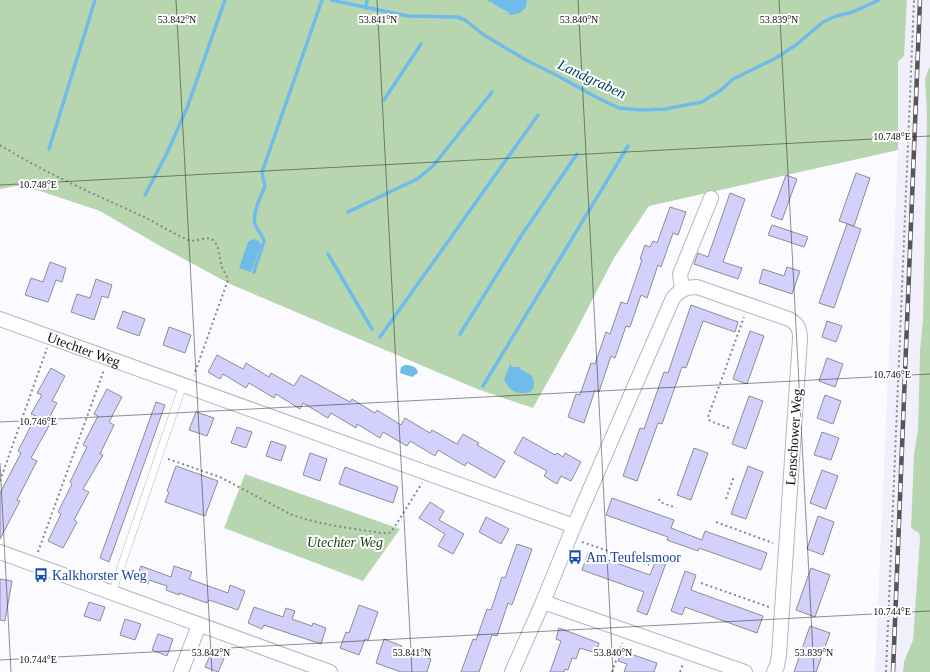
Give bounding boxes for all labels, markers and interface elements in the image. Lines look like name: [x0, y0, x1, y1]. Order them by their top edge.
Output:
text: 53.842°N: [158, 14, 196, 25]
text: 53.841°N: [359, 14, 397, 25]
text: 53.840°N: [560, 14, 598, 25]
text: 53.839°N: [760, 14, 798, 25]
water label: Landgraben: [554, 56, 629, 102]
text: 10.748°E: [873, 131, 911, 142]
text: 10.748°E: [19, 179, 57, 190]
street label: Utechter Weg: [45, 329, 122, 369]
text: 10.746°E: [873, 369, 911, 380]
street label: Lenschower Weg: [783, 388, 805, 486]
text: 10.746°E: [19, 416, 57, 427]
park label: Utechter Weg: [307, 535, 383, 550]
bus stop icon: Am Teufelsmoor: [567, 549, 583, 565]
place label: Am Teufelsmoor: [586, 550, 681, 565]
bus stop icon: Kalkhorster Weg: [33, 567, 49, 583]
place label: Kalkhorster Weg: [52, 568, 147, 583]
text: 10.744°E: [873, 606, 911, 617]
text: 53.842°N: [192, 647, 230, 658]
text: 53.841°N: [393, 647, 431, 658]
text: 53.840°N: [594, 647, 632, 658]
text: 53.839°N: [795, 647, 833, 658]
text: 10.744°E: [19, 654, 57, 665]

